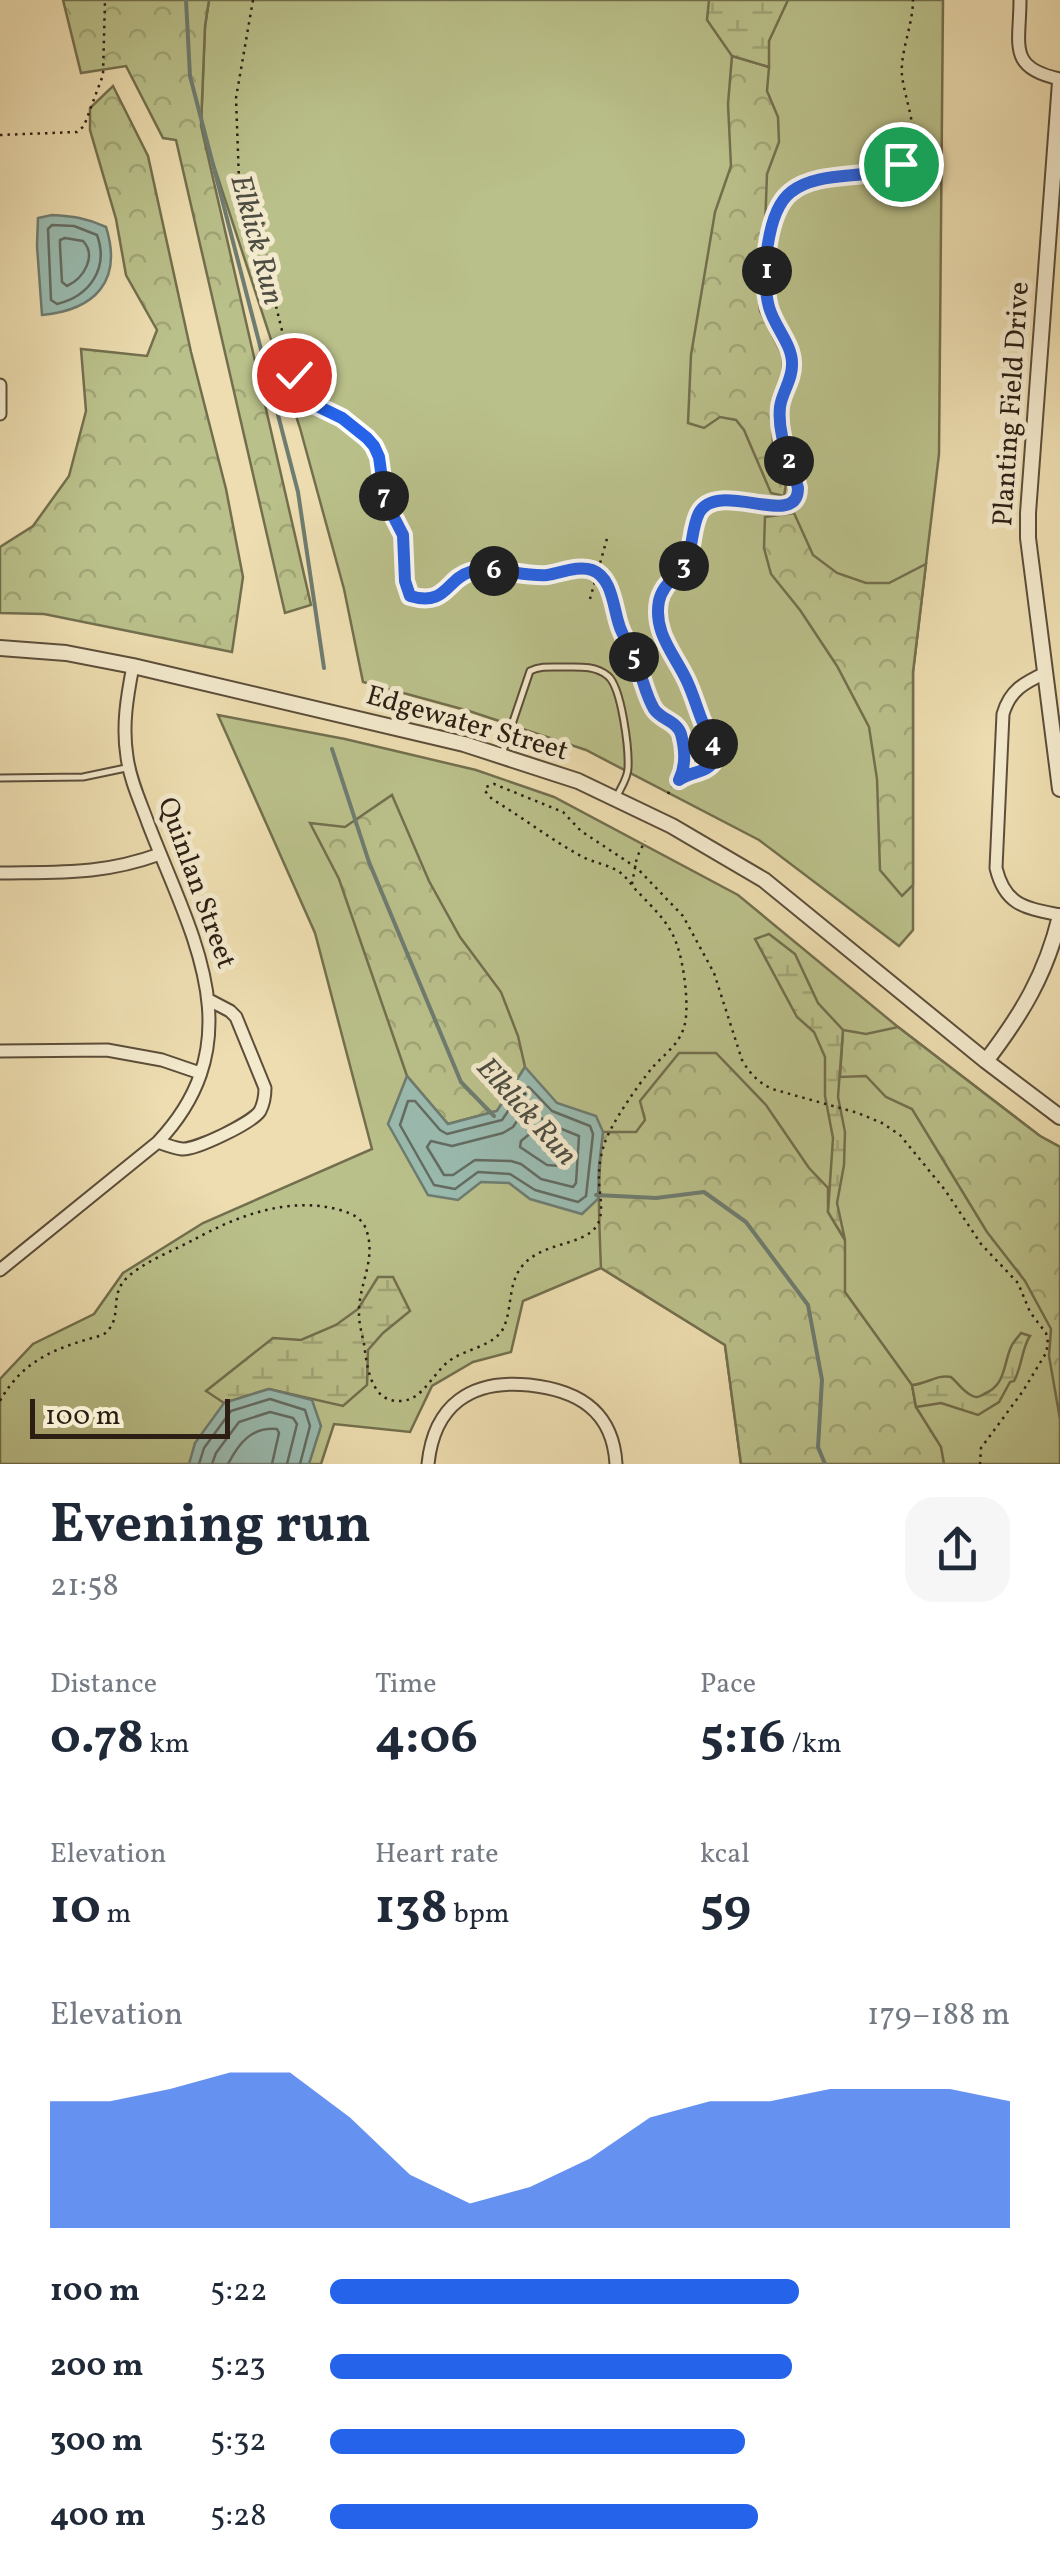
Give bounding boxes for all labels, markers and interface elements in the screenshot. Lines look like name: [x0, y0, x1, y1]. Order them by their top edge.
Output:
pin: [859, 122, 944, 207]
icon: arrive: [874, 137, 929, 192]
water label: Elklick Run: [218, 170, 294, 310]
pin: 1: [742, 246, 792, 296]
text: 1: [761, 251, 773, 290]
street label: Planting Field Drive: [984, 280, 1040, 528]
pin: [252, 333, 337, 418]
icon: check: [267, 348, 322, 403]
pin: 2: [764, 436, 814, 486]
text: 2: [782, 441, 796, 480]
pin: 7: [359, 471, 409, 521]
text: 7: [377, 476, 391, 515]
pin: 3: [659, 541, 709, 591]
pin: 6: [469, 546, 519, 596]
text: 3: [677, 546, 691, 585]
text: 6: [486, 551, 502, 590]
pin: 5: [609, 632, 659, 682]
text: 5: [627, 637, 641, 676]
street label: Edgewater Street: [361, 676, 573, 772]
pin: 4: [688, 719, 738, 769]
text: 4: [705, 724, 721, 763]
street label: Quinlan Street: [147, 792, 245, 974]
water label: Elklick Run: [466, 1048, 586, 1176]
scale bar: [30, 1394, 230, 1438]
text: 100 m: [45, 1397, 120, 1436]
text: Evening run: [50, 1489, 371, 1565]
button: share: [905, 1497, 1010, 1602]
text: 21:58: [50, 1565, 119, 1609]
text: Distance: [50, 1665, 157, 1704]
text: Time: [375, 1665, 436, 1704]
text: Pace: [700, 1665, 756, 1704]
text: 0.78: [50, 1704, 144, 1774]
text: 4:06: [375, 1704, 478, 1774]
text: 5:16: [700, 1704, 786, 1774]
text: km: [144, 1725, 190, 1764]
text: /km: [786, 1725, 842, 1764]
text: Elevation: [50, 1835, 166, 1874]
text: Heart rate: [375, 1835, 499, 1874]
text: kcal: [700, 1835, 750, 1874]
text: 10: [50, 1874, 101, 1944]
text: 138: [375, 1874, 448, 1944]
text: 59: [700, 1874, 751, 1944]
text: m: [101, 1895, 131, 1934]
text: bpm: [448, 1895, 510, 1934]
text: Elevation: [50, 1994, 183, 2038]
text: 179–188 m: [867, 1994, 1010, 2038]
text: 100 m: [50, 2270, 140, 2314]
text: 5:22: [210, 2270, 267, 2314]
text: 200 m: [50, 2345, 144, 2389]
text: 5:23: [210, 2345, 266, 2389]
text: 300 m: [50, 2420, 143, 2464]
text: 5:32: [210, 2420, 267, 2464]
text: 400 m: [50, 2495, 146, 2539]
text: 5:28: [210, 2495, 266, 2539]

